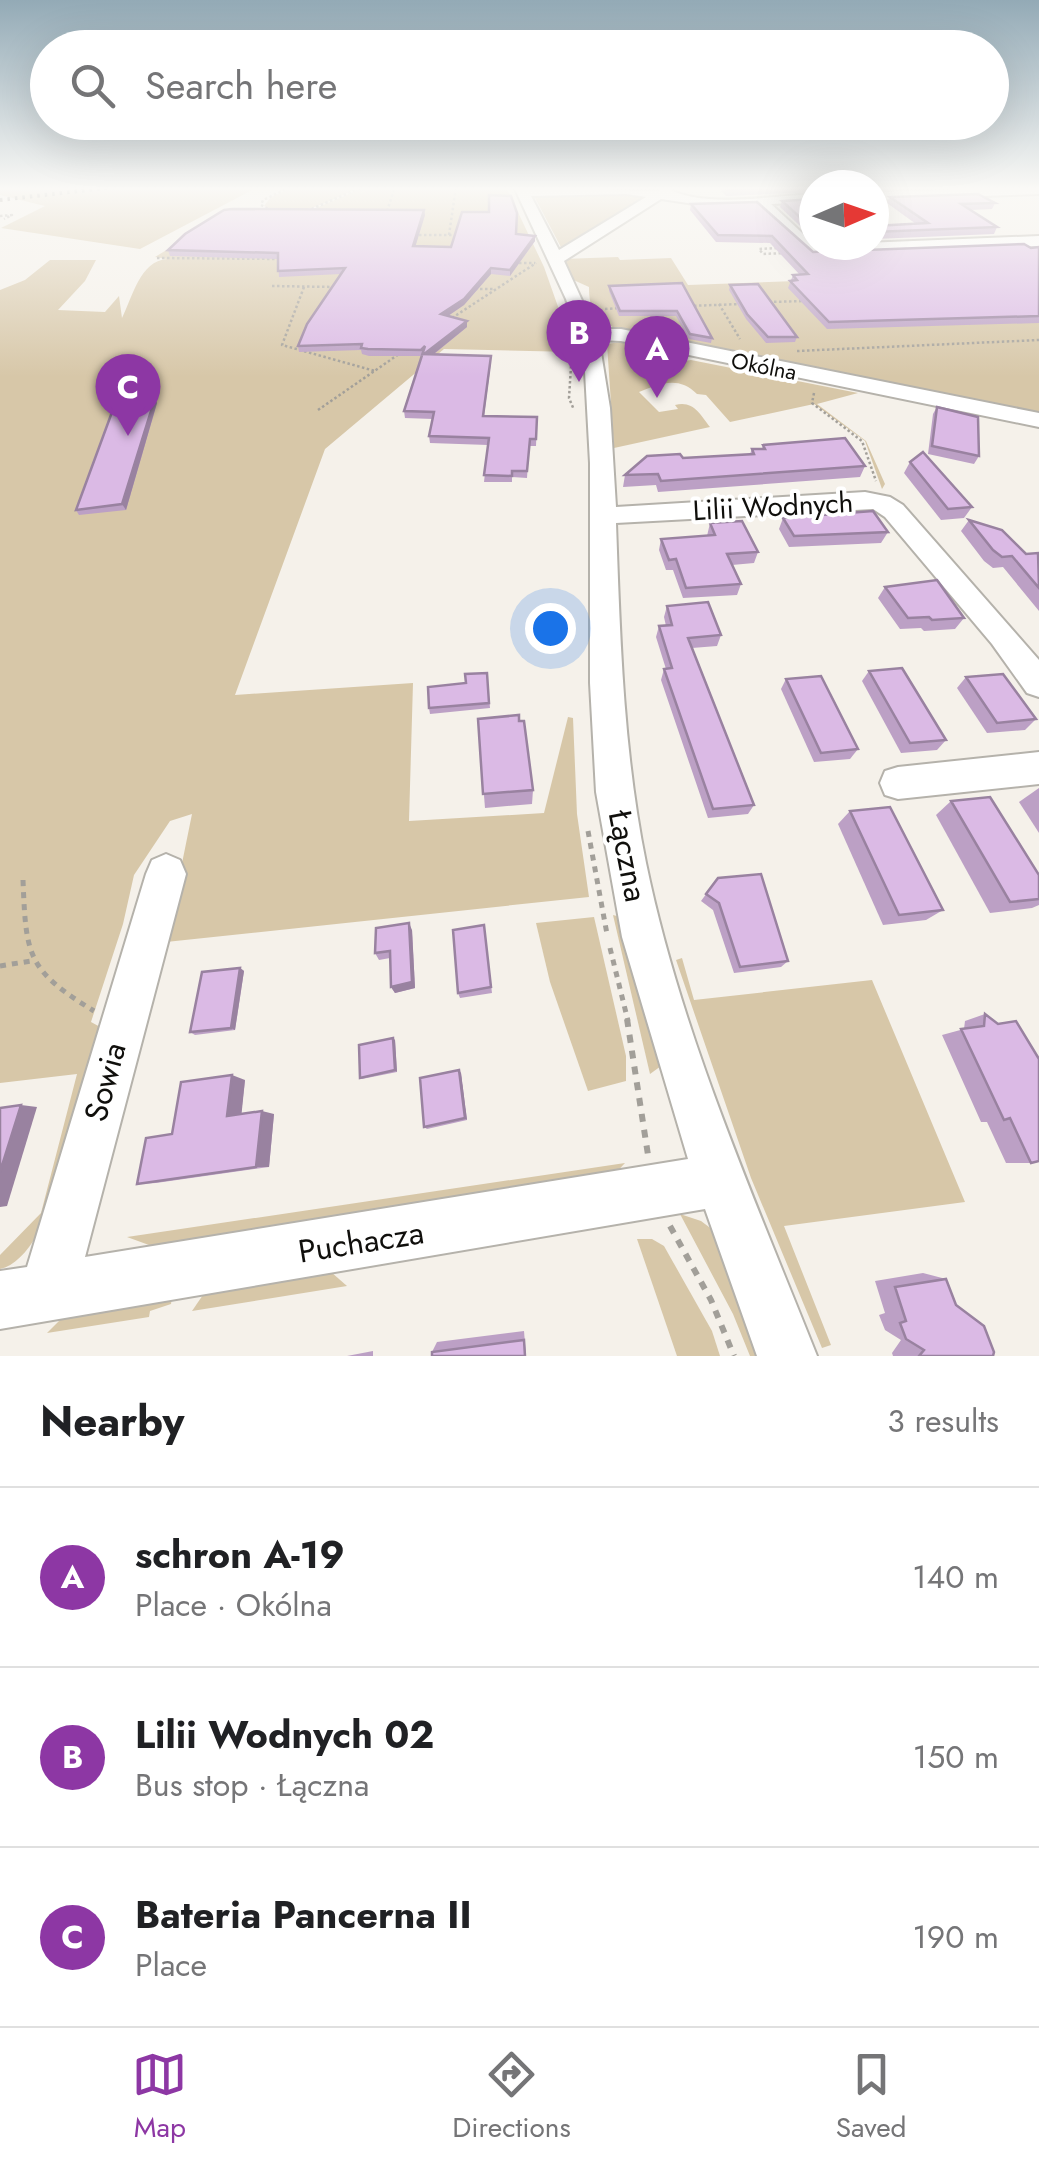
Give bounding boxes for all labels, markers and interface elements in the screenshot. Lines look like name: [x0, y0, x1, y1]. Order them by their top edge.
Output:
search box: [30, 30, 1009, 140]
icon: search: [65, 58, 120, 113]
text: Search here: [145, 58, 337, 113]
north arrow: [799, 170, 889, 260]
pin: B: [546, 300, 612, 382]
pin: A: [624, 316, 690, 398]
street label: Okólna: [729, 344, 799, 388]
pin: C: [96, 354, 160, 436]
street label: Lilii Wodnych: [692, 482, 854, 531]
your location: [525, 603, 576, 654]
street label: Łączna: [596, 805, 659, 906]
street label: Sowia: [72, 1037, 138, 1127]
street label: Puchacza: [295, 1209, 427, 1275]
text: Nearby: [40, 1391, 184, 1452]
text: 3 results: [887, 1398, 999, 1444]
text: schron A-19: [135, 1527, 345, 1582]
text: A: [61, 1554, 84, 1600]
text: 140 m: [912, 1554, 999, 1600]
text: Place · Okólna: [135, 1582, 332, 1628]
text: Lilii Wodnych 02: [135, 1707, 434, 1762]
text: B: [62, 1734, 83, 1780]
text: 150 m: [913, 1734, 999, 1780]
text: Bus stop · Łączna: [135, 1762, 369, 1808]
text: Bateria Pancerna II: [135, 1887, 472, 1942]
text: C: [61, 1914, 84, 1960]
text: 190 m: [912, 1914, 999, 1960]
text: Place: [135, 1942, 207, 1988]
tab: Map: [132, 2047, 187, 2148]
tab: Directions: [452, 2047, 571, 2148]
tab: Saved: [836, 2047, 907, 2148]

